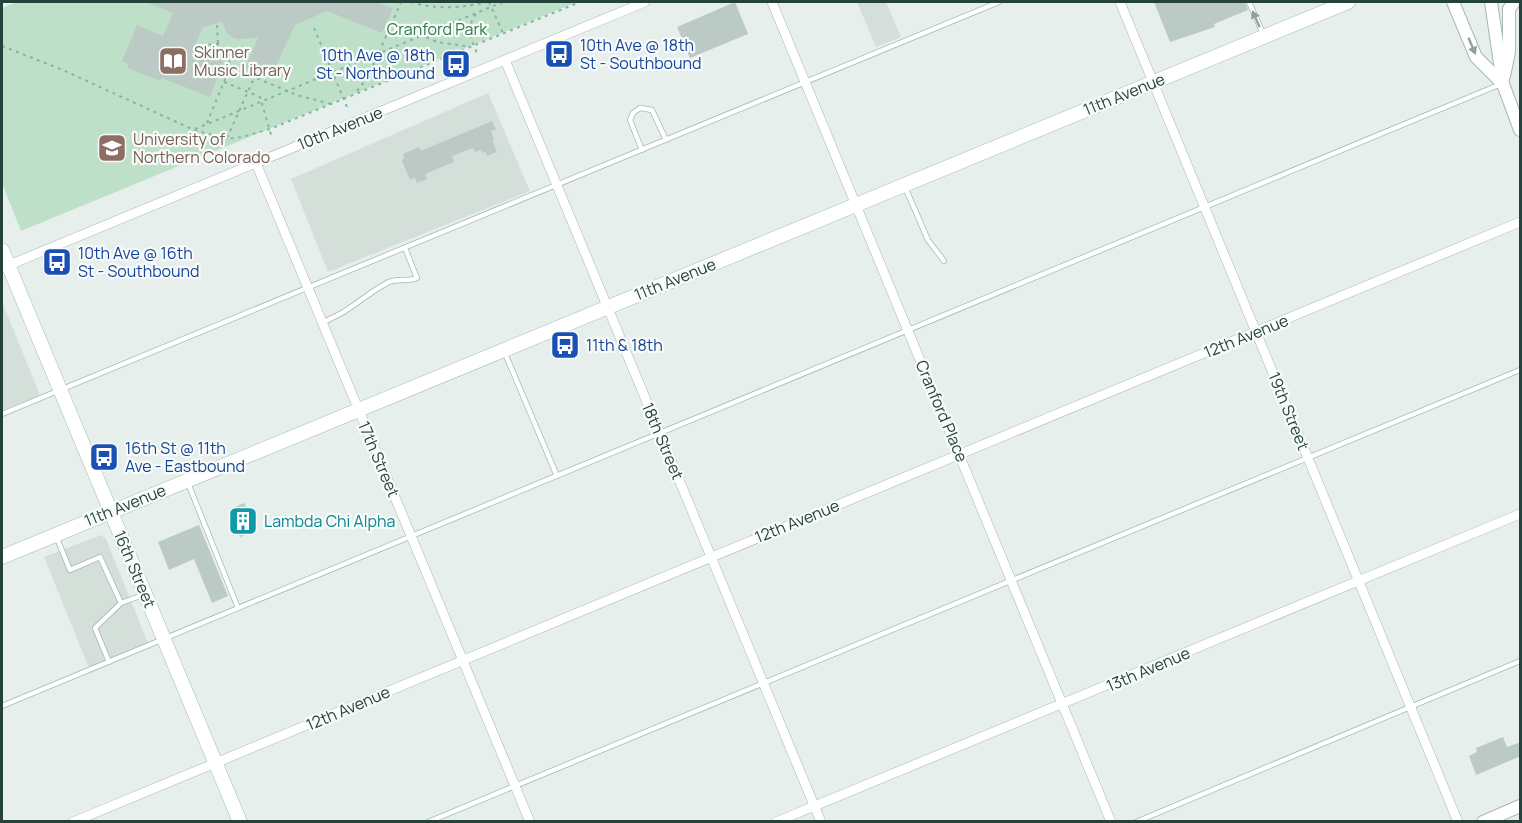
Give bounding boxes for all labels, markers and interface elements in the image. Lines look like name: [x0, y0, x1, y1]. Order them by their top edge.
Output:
one-way arrow: [1252, 10, 1261, 27]
park label: Cranford Park: [387, 18, 488, 40]
place label: 10th Ave @ 18th St - Southbound: [580, 34, 702, 74]
bus stop icon: 10th Ave @ 18th St - Southbound: [543, 38, 575, 70]
one-way arrow: [1467, 38, 1477, 56]
place label: Skinner Music Library: [194, 41, 292, 81]
place label: 10th Ave @ 18th St - Northbound: [316, 44, 435, 84]
library icon: Skinner Music Library: [157, 45, 189, 77]
bus stop icon: 10th Ave @ 18th St - Northbound: [440, 48, 472, 80]
street label: 11th Avenue: [1080, 68, 1168, 120]
street label: 10th Avenue: [294, 101, 386, 155]
place label: University of Northern Colorado: [133, 128, 270, 168]
school or university icon: University of Northern Colorado: [96, 132, 128, 164]
place label: 10th Ave @ 16th St - Southbound: [78, 242, 200, 282]
bus stop icon: 10th Ave @ 16th St - Southbound: [41, 246, 73, 278]
street label: 11th Avenue: [631, 253, 719, 305]
street label: 12th Avenue: [1201, 309, 1291, 363]
bus stop icon: 11th & 18th: [549, 329, 581, 361]
place label: 11th & 18th: [586, 334, 663, 356]
street label: Cranford Place: [911, 357, 973, 465]
street label: 19th Street: [1263, 369, 1315, 453]
street label: 18th Street: [637, 399, 689, 483]
street label: 17th Street: [353, 418, 405, 500]
place label: 16th St @ 11th Ave - Eastbound: [125, 437, 245, 477]
bus stop icon: 16th St @ 11th Ave - Eastbound: [88, 441, 120, 473]
street label: 11th Avenue: [81, 479, 169, 531]
street label: 12th Avenue: [752, 494, 842, 548]
building icon: Lambda Chi Alpha: [227, 505, 259, 537]
place label: Lambda Chi Alpha: [264, 510, 395, 532]
street label: 16th Street: [109, 527, 161, 611]
street label: 13th Avenue: [1103, 641, 1193, 697]
street label: 12th Avenue: [303, 680, 393, 736]

